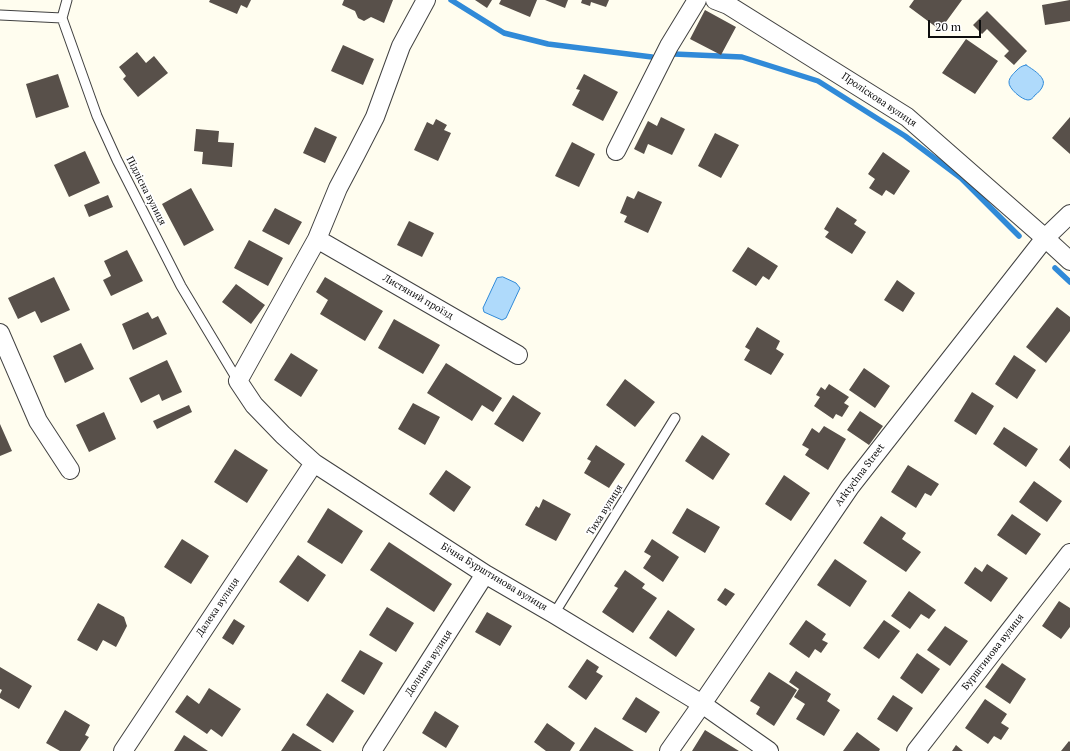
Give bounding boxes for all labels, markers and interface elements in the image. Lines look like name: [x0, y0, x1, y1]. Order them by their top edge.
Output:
scale bar: [930, 12, 983, 38]
text: 20 m: [935, 19, 961, 34]
street label: Проліскова вулиця: [839, 70, 919, 130]
street label: Підлісна вулиця: [123, 155, 169, 227]
street label: Листяний проїзд: [381, 272, 455, 322]
street label: Arktychna Street: [833, 441, 887, 509]
street label: Тиха вулиця: [585, 482, 625, 538]
street label: Бічна Бурштинова вулиця: [439, 540, 549, 614]
street label: Далека вулиця: [194, 575, 242, 639]
street label: Бурштинова вулиця: [959, 611, 1027, 693]
street label: Долинна вулиця: [403, 628, 455, 698]

